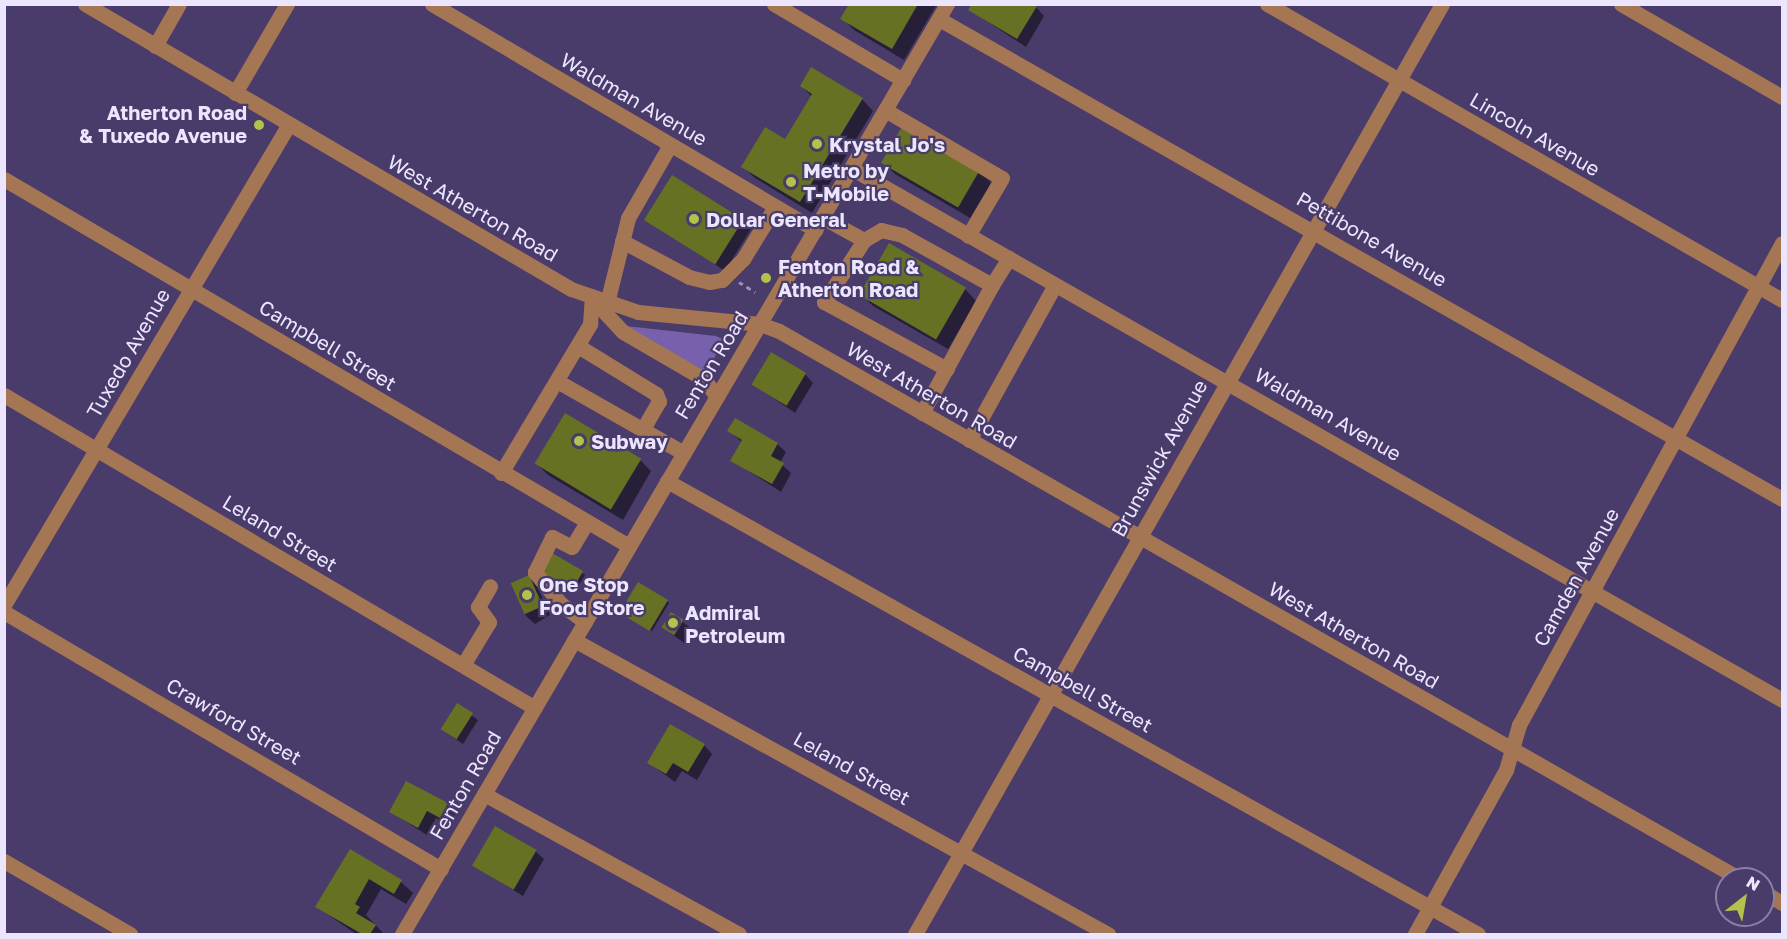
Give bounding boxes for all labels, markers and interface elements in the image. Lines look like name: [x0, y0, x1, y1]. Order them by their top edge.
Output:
street label: Waldman Avenue: [557, 47, 711, 151]
street label: Lincoln Avenue: [1466, 87, 1604, 181]
place label: Atherton Road & Tuxedo Avenue: [79, 101, 247, 148]
marker: Atherton Road & Tuxedo Avenue: [252, 118, 266, 132]
place label: Krystal Jo's: [829, 132, 945, 156]
marker: Krystal Jo's: [810, 137, 824, 151]
street label: West Atherton Road: [384, 149, 562, 267]
place label: Metro by T-Mobile: [803, 158, 889, 205]
marker: Metro by T-Mobile: [784, 175, 798, 189]
street label: Pettibone Avenue: [1293, 186, 1451, 292]
place label: Dollar General: [706, 207, 846, 231]
marker: Dollar General: [687, 212, 701, 226]
place label: Fenton Road & Atherton Road: [778, 254, 919, 301]
marker: Fenton Road & Atherton Road: [759, 271, 773, 285]
street label: Tuxedo Avenue: [81, 284, 175, 422]
street label: Campbell Street: [255, 295, 401, 395]
street label: Fenton Road: [669, 307, 753, 423]
street label: West Atherton Road: [843, 336, 1021, 454]
street label: Waldman Avenue: [1251, 362, 1405, 466]
street label: Brunswick Avenue: [1106, 375, 1212, 541]
place label: Subway: [591, 429, 668, 453]
marker: Subway: [572, 434, 586, 448]
street label: Leland Street: [218, 489, 342, 577]
street label: Camden Avenue: [1528, 504, 1624, 650]
place label: One Stop Food Store: [539, 572, 645, 619]
street label: West Atherton Road: [1265, 576, 1443, 694]
marker: One Stop Food Store: [520, 588, 534, 602]
place label: Admiral Petroleum: [685, 600, 785, 647]
marker: Admiral Petroleum: [666, 616, 680, 630]
street label: Campbell Street: [1009, 641, 1157, 737]
street label: Crawford Street: [162, 673, 306, 769]
street label: Fenton Road: [424, 726, 506, 844]
street label: Leland Street: [790, 726, 914, 810]
north arrow: [1715, 867, 1775, 927]
text: N: [1743, 872, 1764, 895]

